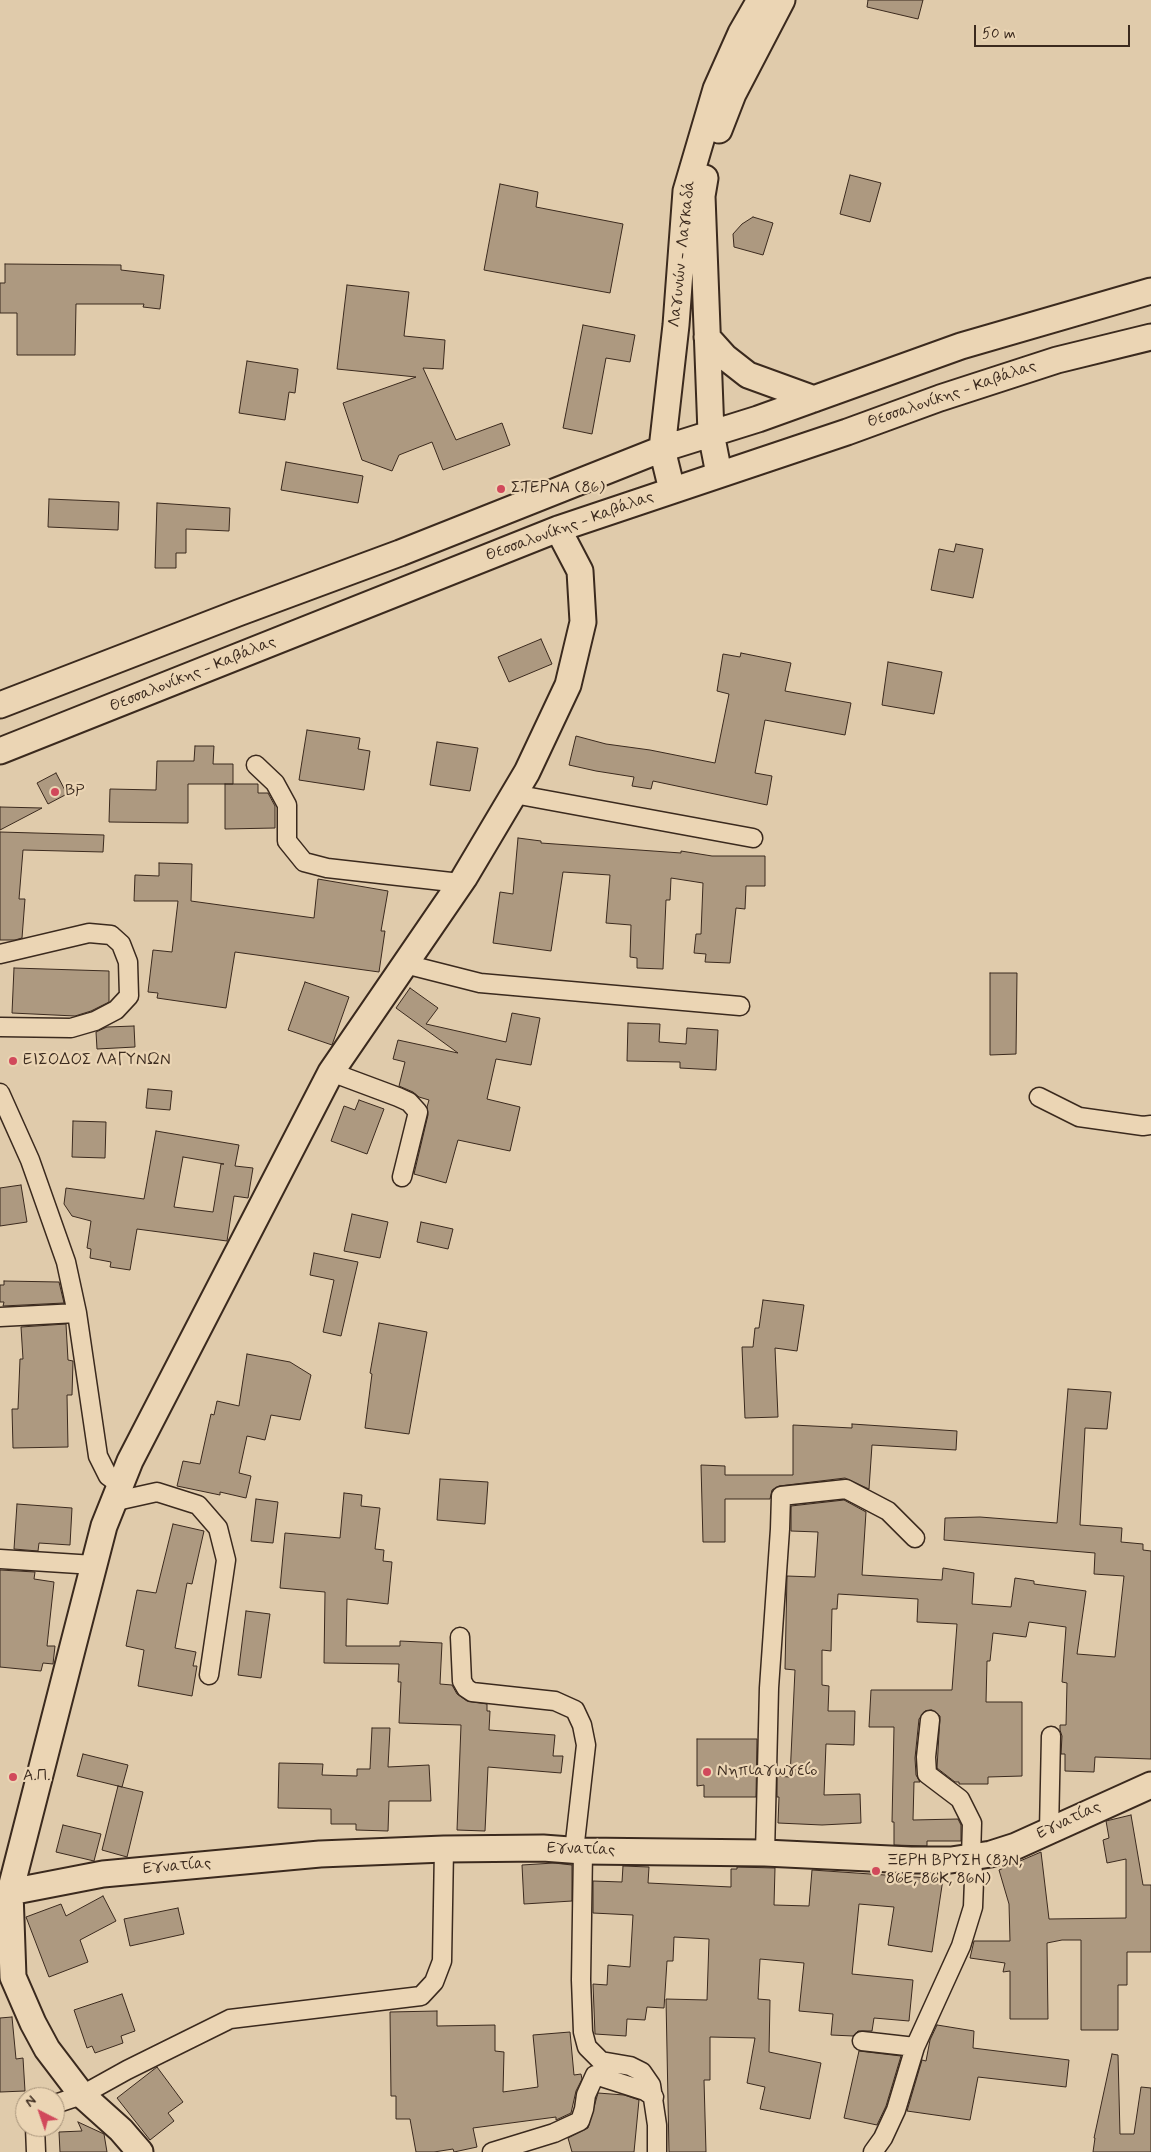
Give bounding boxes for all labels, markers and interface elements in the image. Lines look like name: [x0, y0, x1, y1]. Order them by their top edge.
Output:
scale bar: [976, 15, 1132, 47]
text: 50 m: [982, 24, 1016, 44]
street label: Λαγυνών - Λαγκαδά: [666, 180, 700, 328]
street label: Θεσσαλονίκης - Καβάλας: [865, 357, 1039, 433]
place label: ΣΤΕΡΝΑ (86): [511, 479, 605, 499]
marker: ΣΤΕΡΝΑ (86): [495, 483, 507, 495]
street label: Θεσσαλονίκης - Καβάλας: [483, 488, 657, 566]
street label: Θεσσαλονίκης - Καβάλας: [107, 633, 279, 717]
place label: BP: [65, 782, 84, 802]
marker: BP: [49, 786, 61, 798]
place label: ΕΙΣΟΔΟΣ ΛΑΓΥΝΩΝ: [23, 1051, 171, 1071]
marker: ΕΙΣΟΔΟΣ ΛΑΓΥΝΩΝ: [7, 1055, 19, 1067]
place label: Νηπιαγωγείο: [717, 1762, 817, 1782]
marker: Νηπιαγωγείο: [701, 1766, 713, 1778]
place label: Α.Π.: [23, 1767, 51, 1787]
marker: Α.Π.: [7, 1771, 19, 1783]
street label: Εγνατίας: [1034, 1798, 1104, 1844]
street label: Εγνατίας: [546, 1839, 616, 1861]
place label: ΞΕΡΗ ΒΡΥΣΗ (83Ν, 86Ε, 86Κ, 86Ν): [886, 1852, 1022, 1890]
street label: Εγνατίας: [142, 1854, 212, 1880]
marker: ΞΕΡΗ ΒΡΥΣΗ (83Ν, 86Ε, 86Κ, 86Ν): [870, 1865, 882, 1877]
north arrow: [15, 2087, 65, 2137]
text: N: [21, 2092, 40, 2111]

